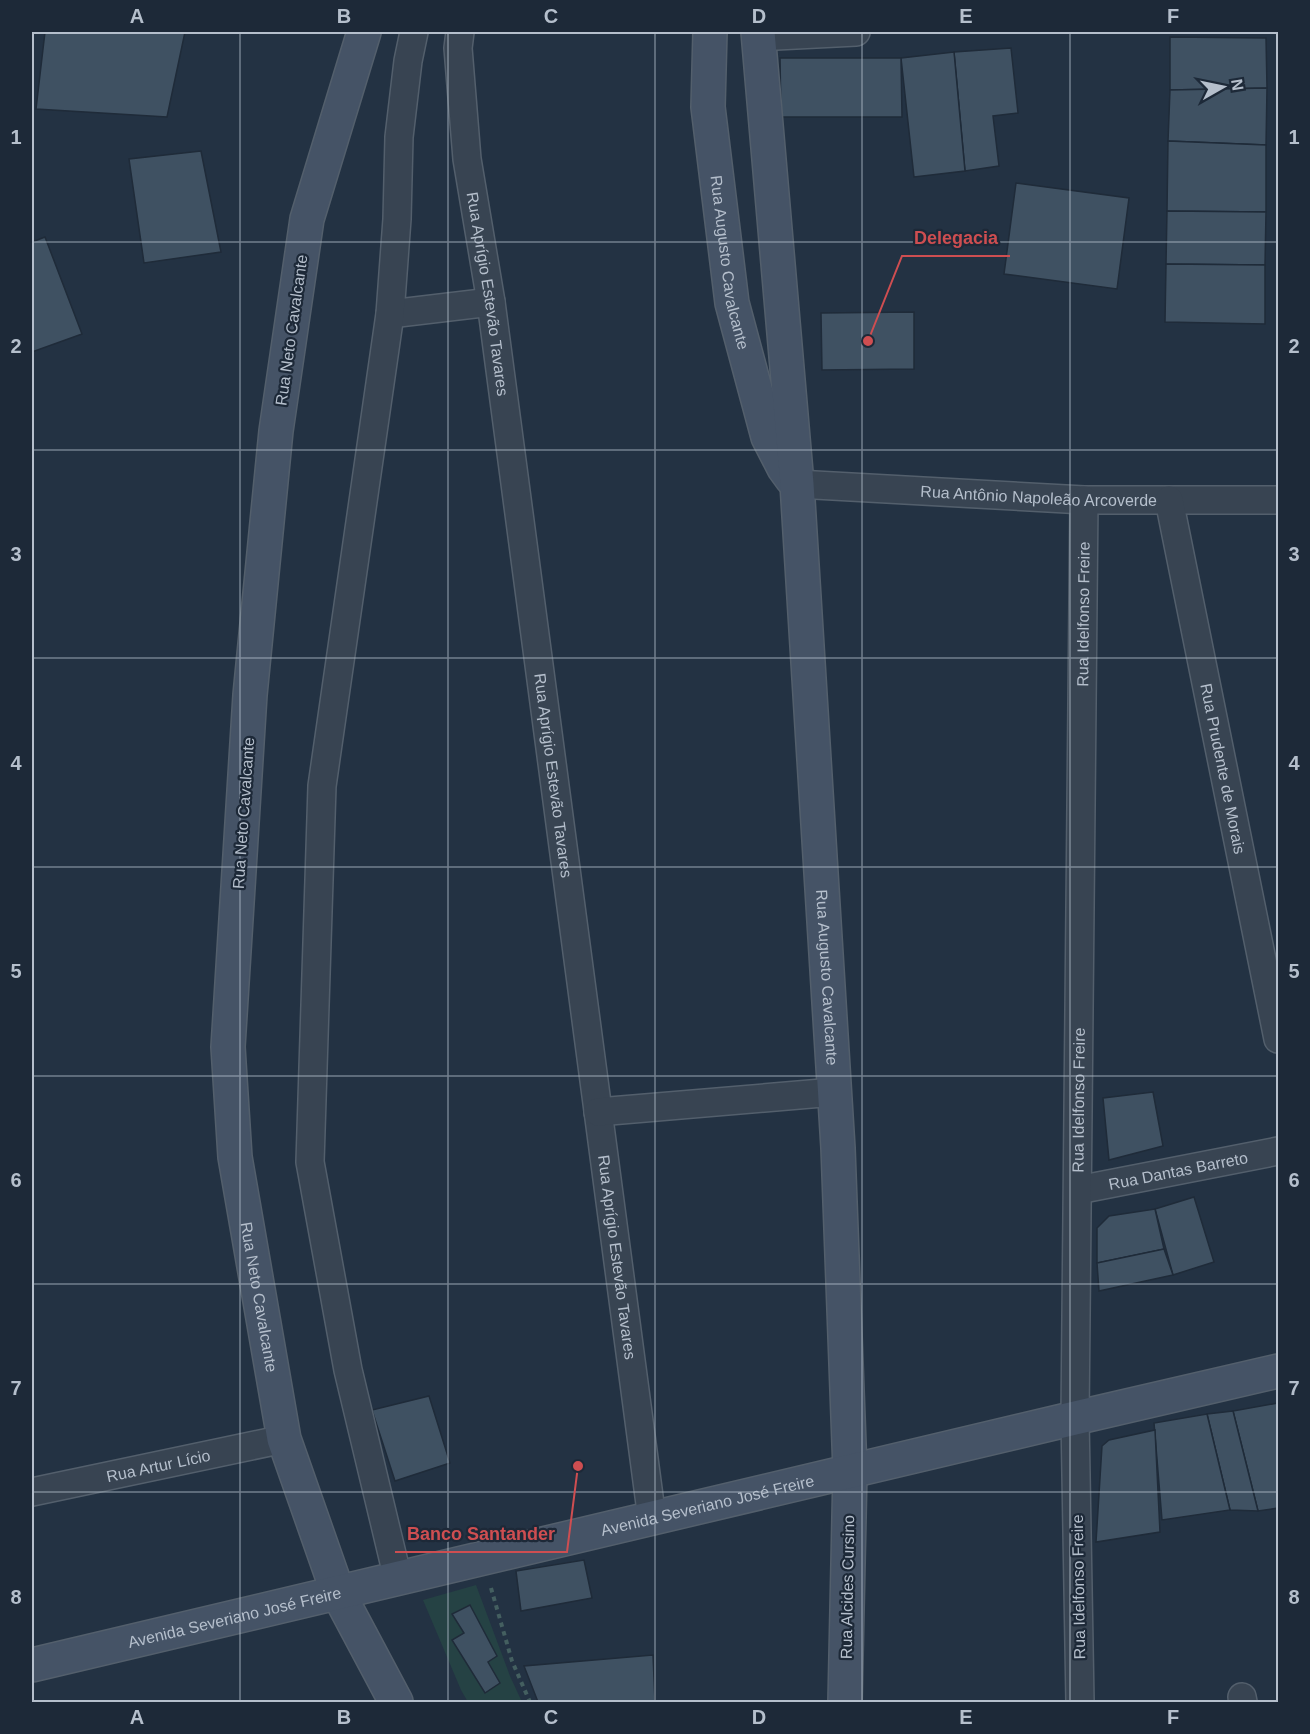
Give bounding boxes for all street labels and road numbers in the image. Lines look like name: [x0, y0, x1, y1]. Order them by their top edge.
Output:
street label: Rua Augusto Cavalcante: [707, 174, 752, 351]
street label: Rua Aprígio Estevão Tavares: [464, 191, 511, 397]
street label: Rua Neto Cavalcante: [272, 253, 311, 407]
street label: Rua Antônio Napoleão Arcoverde: [920, 483, 1157, 509]
street label: Rua Idelfonso Freire: [1074, 541, 1093, 687]
street label: Rua Aprígio Estevão Tavares: [531, 672, 575, 879]
street label: Rua Prudente de Morais: [1197, 682, 1248, 855]
street label: Rua Neto Cavalcante: [230, 736, 257, 889]
street label: Rua Augusto Cavalcante: [813, 889, 841, 1066]
street label: Rua Idelfonso Freire: [1069, 1027, 1088, 1173]
street label: Rua Dantas Barreto: [1107, 1149, 1249, 1193]
street label: Rua Aprígio Estevão Tavares: [595, 1154, 639, 1361]
street label: Rua Neto Cavalcante: [237, 1221, 280, 1374]
street label: Rua Artur Lício: [105, 1447, 212, 1485]
street label: Avenida Severiano José Freire: [599, 1472, 816, 1539]
street label: Rua Idelfonso Freire: [1069, 1514, 1088, 1660]
street label: Rua Alcides Cursino: [838, 1515, 857, 1659]
street label: Avenida Severiano José Freire: [126, 1584, 343, 1651]

